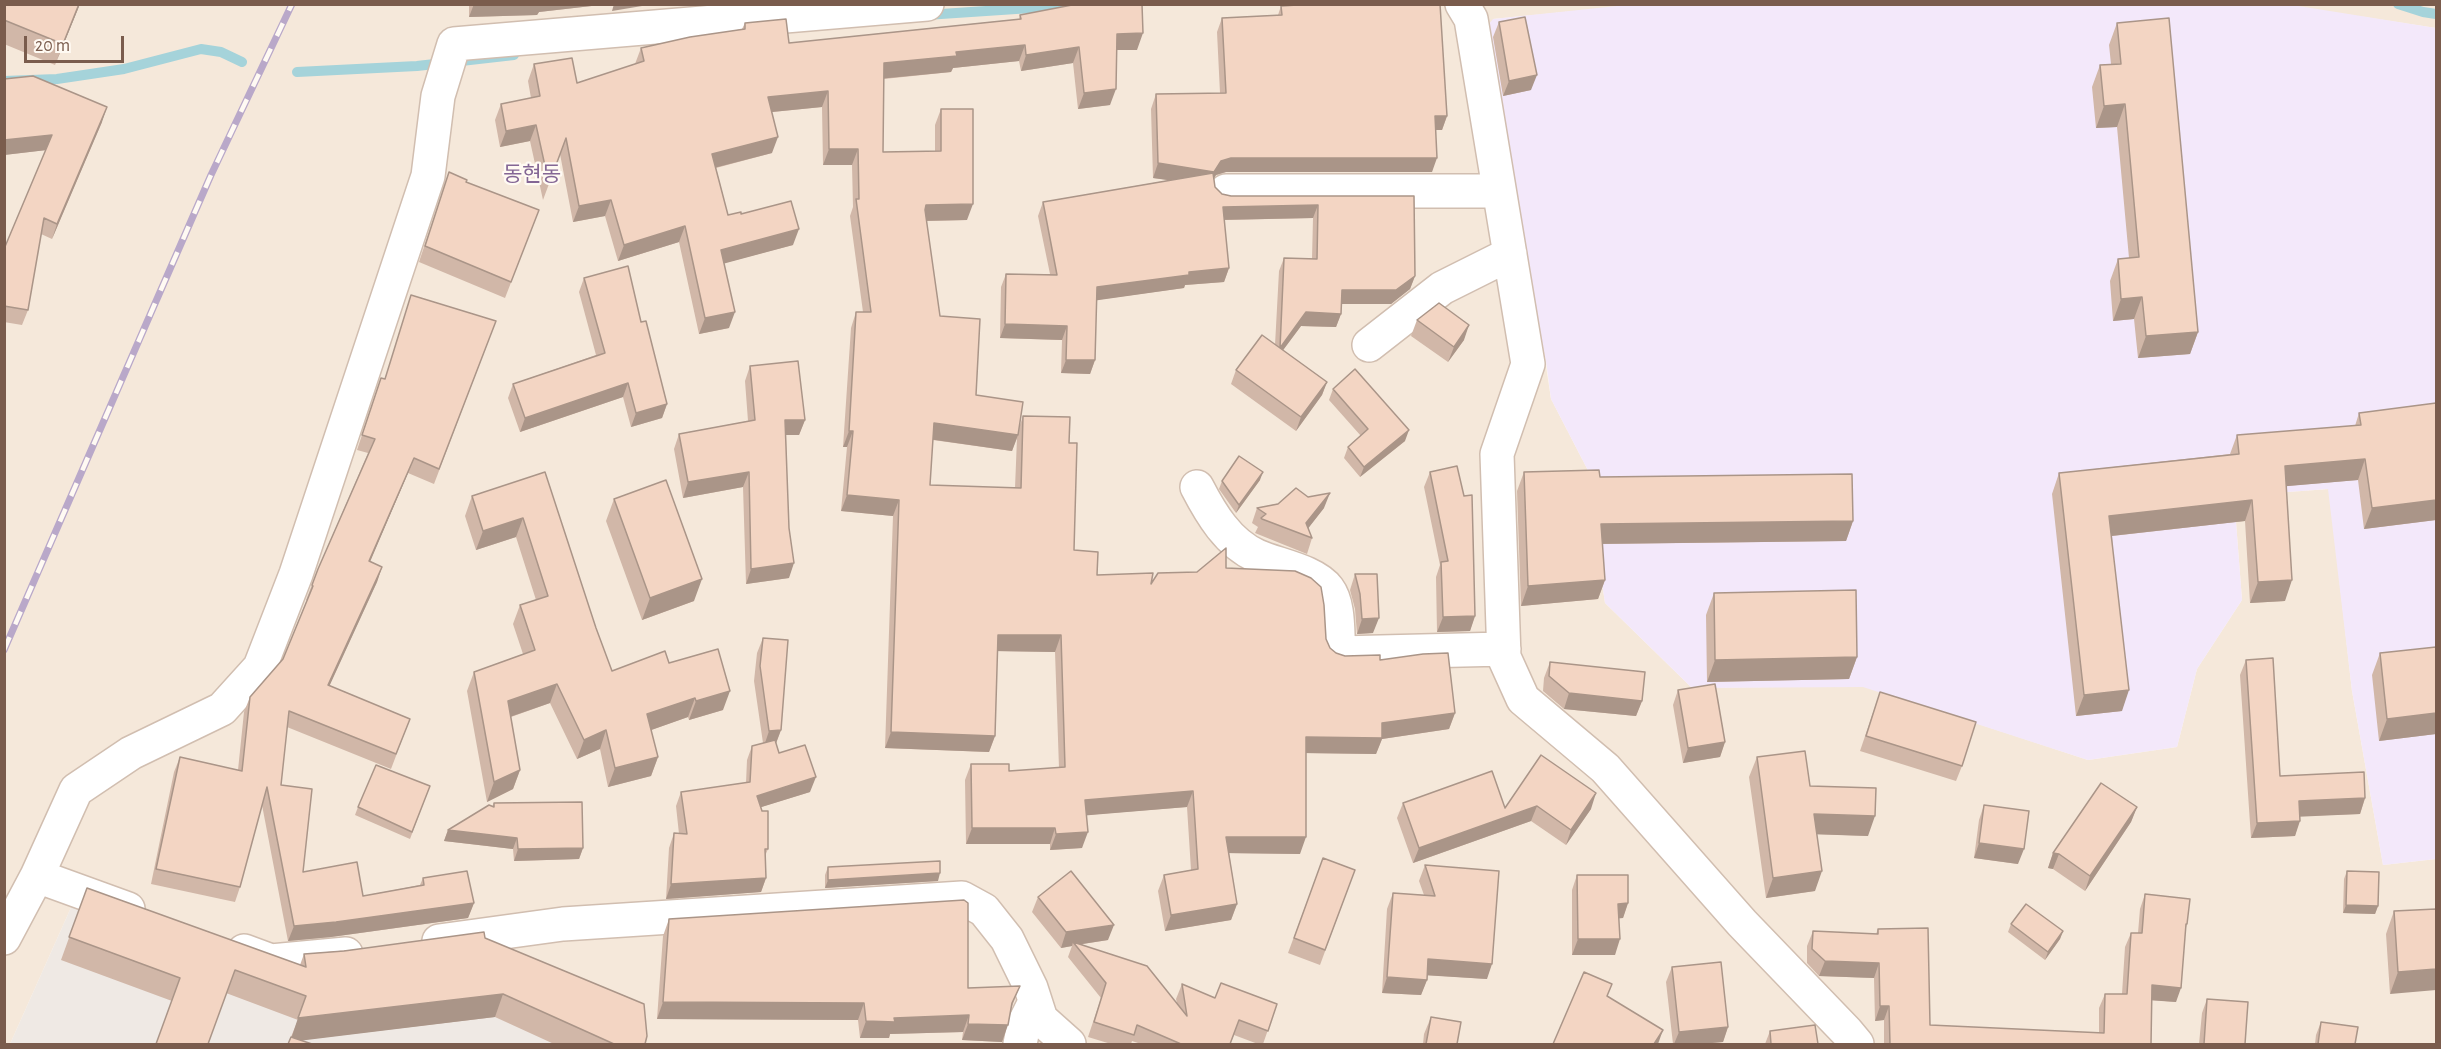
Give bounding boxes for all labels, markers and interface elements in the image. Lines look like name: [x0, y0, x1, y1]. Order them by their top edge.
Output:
scale bar: [27, 24, 128, 62]
text: 20 m: [35, 37, 70, 55]
district label: 동현동: [503, 162, 561, 188]

